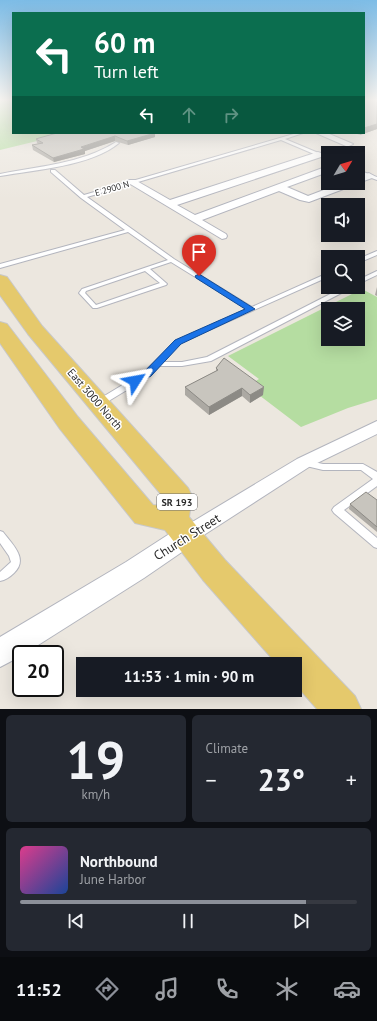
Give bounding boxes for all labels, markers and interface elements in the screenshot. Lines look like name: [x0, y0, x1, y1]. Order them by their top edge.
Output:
text: 60 m: [94, 24, 155, 61]
icon: left: [28, 28, 80, 80]
text: Turn left: [94, 60, 159, 83]
icon: left: [136, 104, 158, 126]
icon: ahead: [178, 104, 200, 126]
icon: right: [220, 104, 242, 126]
north arrow: [321, 146, 365, 190]
map controls: [321, 146, 365, 346]
street label: E 2900 N: [94, 178, 130, 198]
button: sound: [321, 198, 365, 242]
pin: [182, 235, 216, 276]
icon: arrive: [188, 241, 210, 263]
button: search: [321, 250, 365, 294]
button: layers: [321, 302, 365, 346]
position arrow: [114, 360, 156, 402]
street label: East 3000 North: [65, 365, 125, 433]
road number: SR 193: [157, 494, 197, 510]
street label: Church Street: [150, 509, 224, 564]
speed limit sign: 20: [12, 645, 64, 697]
text: 11:53 · 1 min · 90 m: [124, 667, 254, 686]
text: 19: [66, 726, 125, 793]
text: Climate: [206, 740, 248, 757]
text: 23°: [258, 760, 305, 799]
text: −: [206, 766, 217, 794]
text: +: [346, 766, 357, 794]
text: km/h: [82, 786, 110, 803]
text: Northbound: [80, 852, 157, 871]
text: June Harbor: [80, 871, 146, 888]
icon: previous: [65, 910, 87, 932]
icon: pause: [177, 910, 199, 932]
icon: next: [290, 910, 312, 932]
icon: directions: [93, 975, 121, 1003]
icon: music: [153, 975, 181, 1003]
icon: phone: [213, 975, 241, 1003]
icon: climate: [273, 975, 301, 1003]
icon: car: [333, 975, 361, 1003]
text: 11:52: [16, 978, 62, 1001]

